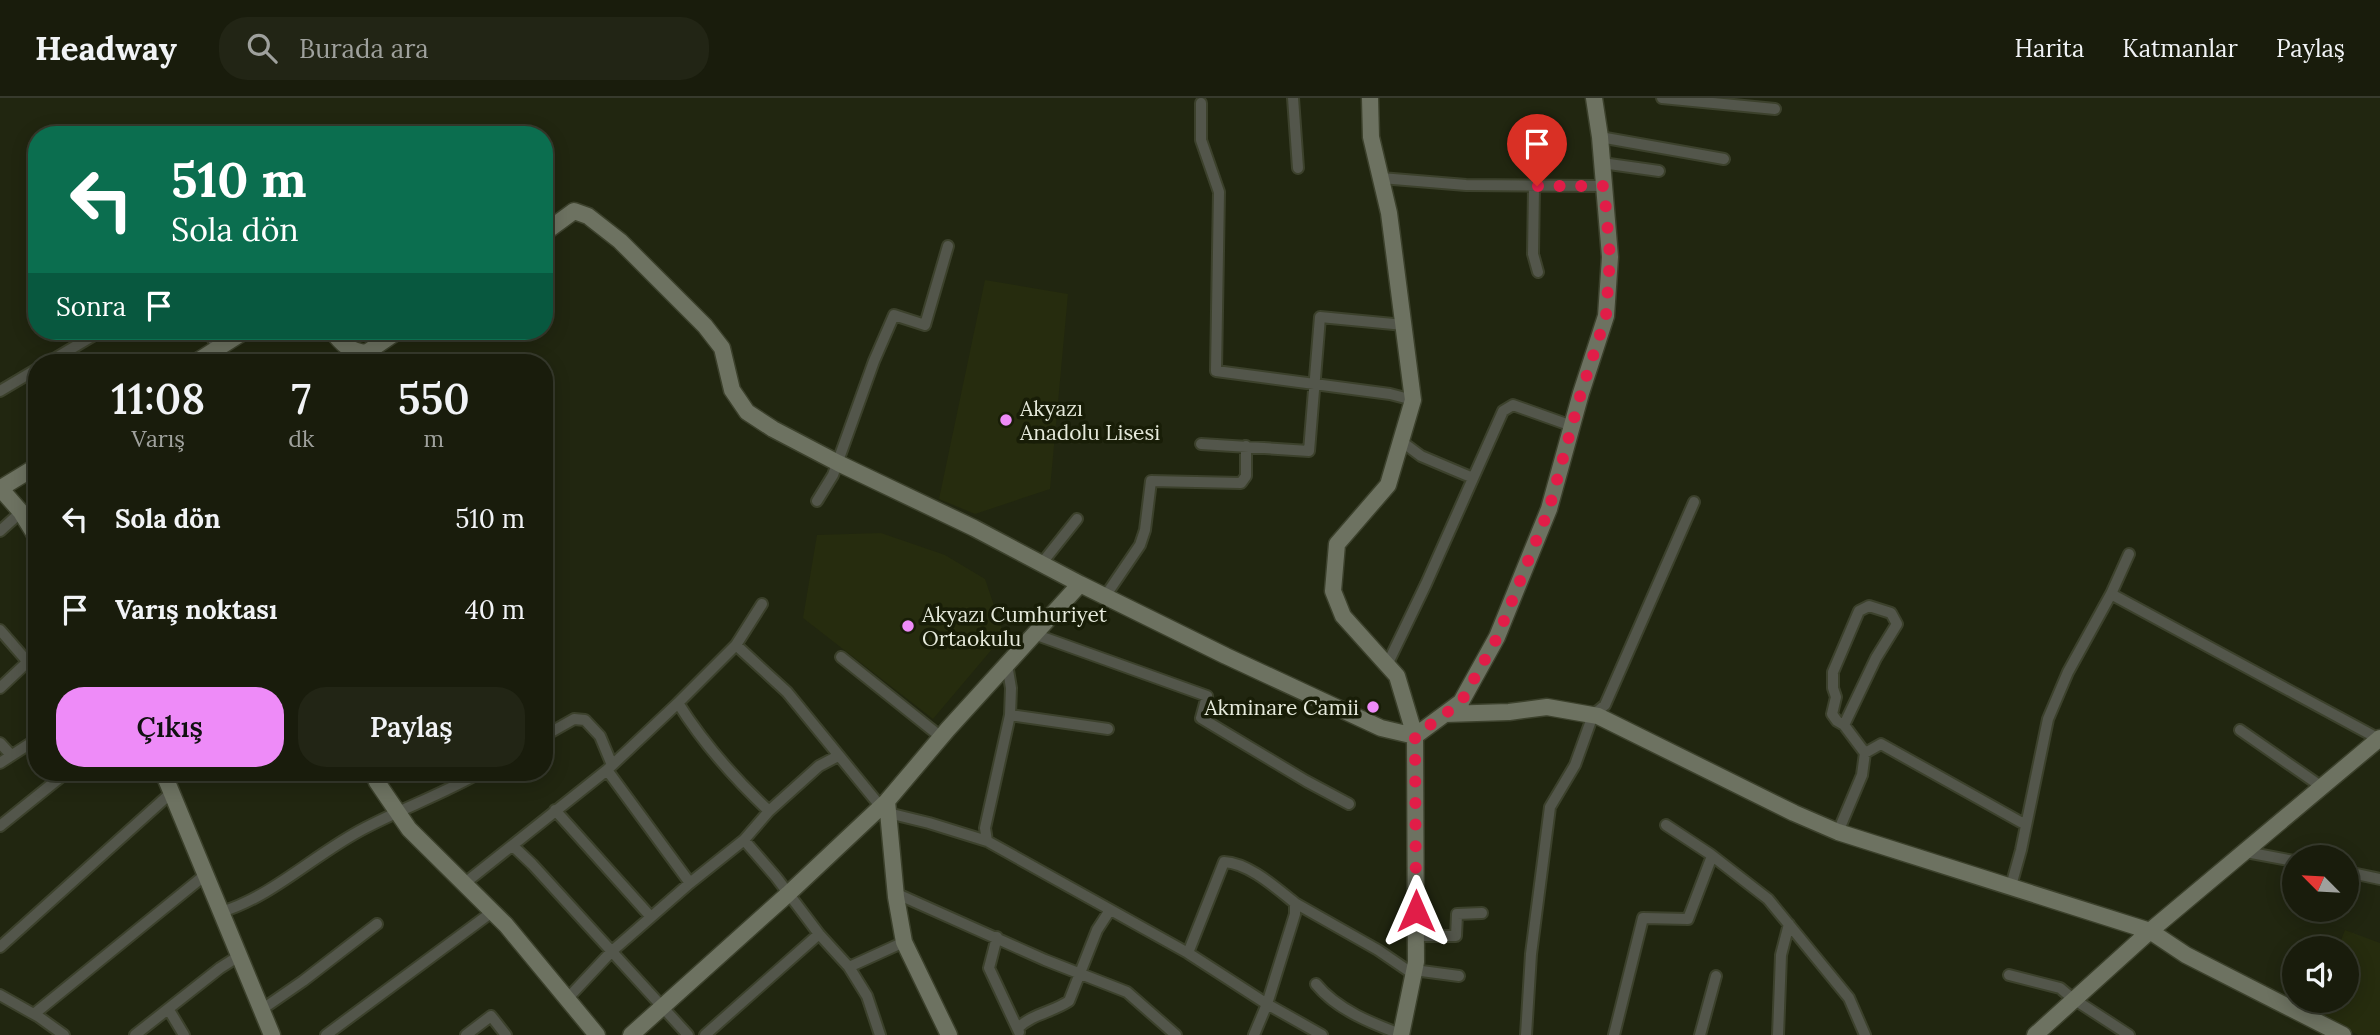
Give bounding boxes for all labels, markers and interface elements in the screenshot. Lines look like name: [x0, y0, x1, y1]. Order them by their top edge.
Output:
search box: [219, 17, 709, 80]
text: Headway: [35, 27, 177, 69]
icon: search: [243, 29, 281, 67]
text: Burada ara: [299, 32, 429, 65]
text: Harita: [2015, 33, 2084, 64]
text: Katmanlar: [2122, 33, 2238, 64]
text: Paylaş: [2276, 33, 2345, 64]
pin: [1507, 114, 1567, 186]
icon: arrive: [1518, 125, 1556, 163]
text: 510 m: [171, 148, 307, 210]
icon: left: [56, 154, 147, 245]
text: Sola dön: [171, 209, 299, 250]
icon: arrive: [140, 287, 178, 325]
text: Sonra: [56, 290, 126, 323]
text: 11:08: [111, 372, 205, 426]
text: 7: [292, 372, 311, 426]
text: 550: [398, 372, 470, 426]
place label: Akyazı Anadolu Lisesi: [1019, 395, 1160, 446]
marker: Akyazı Anadolu Lisesi: [998, 412, 1014, 428]
text: Varış: [131, 424, 185, 453]
text: dk: [288, 424, 314, 453]
text: m: [423, 424, 444, 453]
icon: left: [56, 500, 94, 538]
text: Sola dön: [115, 502, 221, 535]
text: 510 m: [455, 502, 525, 535]
icon: arrive: [56, 591, 94, 629]
text: Varış noktası: [115, 593, 277, 626]
text: 40 m: [465, 593, 525, 626]
place label: Akyazı Cumhuriyet Ortaokulu: [921, 601, 1108, 652]
marker: Akyazı Cumhuriyet Ortaokulu: [900, 618, 916, 634]
button: Çıkış: [56, 687, 284, 767]
button: Paylaş: [298, 687, 525, 767]
place label: Akminare Camii: [1203, 694, 1359, 721]
marker: Akminare Camii: [1365, 699, 1381, 715]
north arrow: [2282, 845, 2359, 922]
map controls: [2282, 845, 2359, 1013]
position arrow: [1379, 874, 1453, 948]
button: sound: [2282, 936, 2359, 1013]

